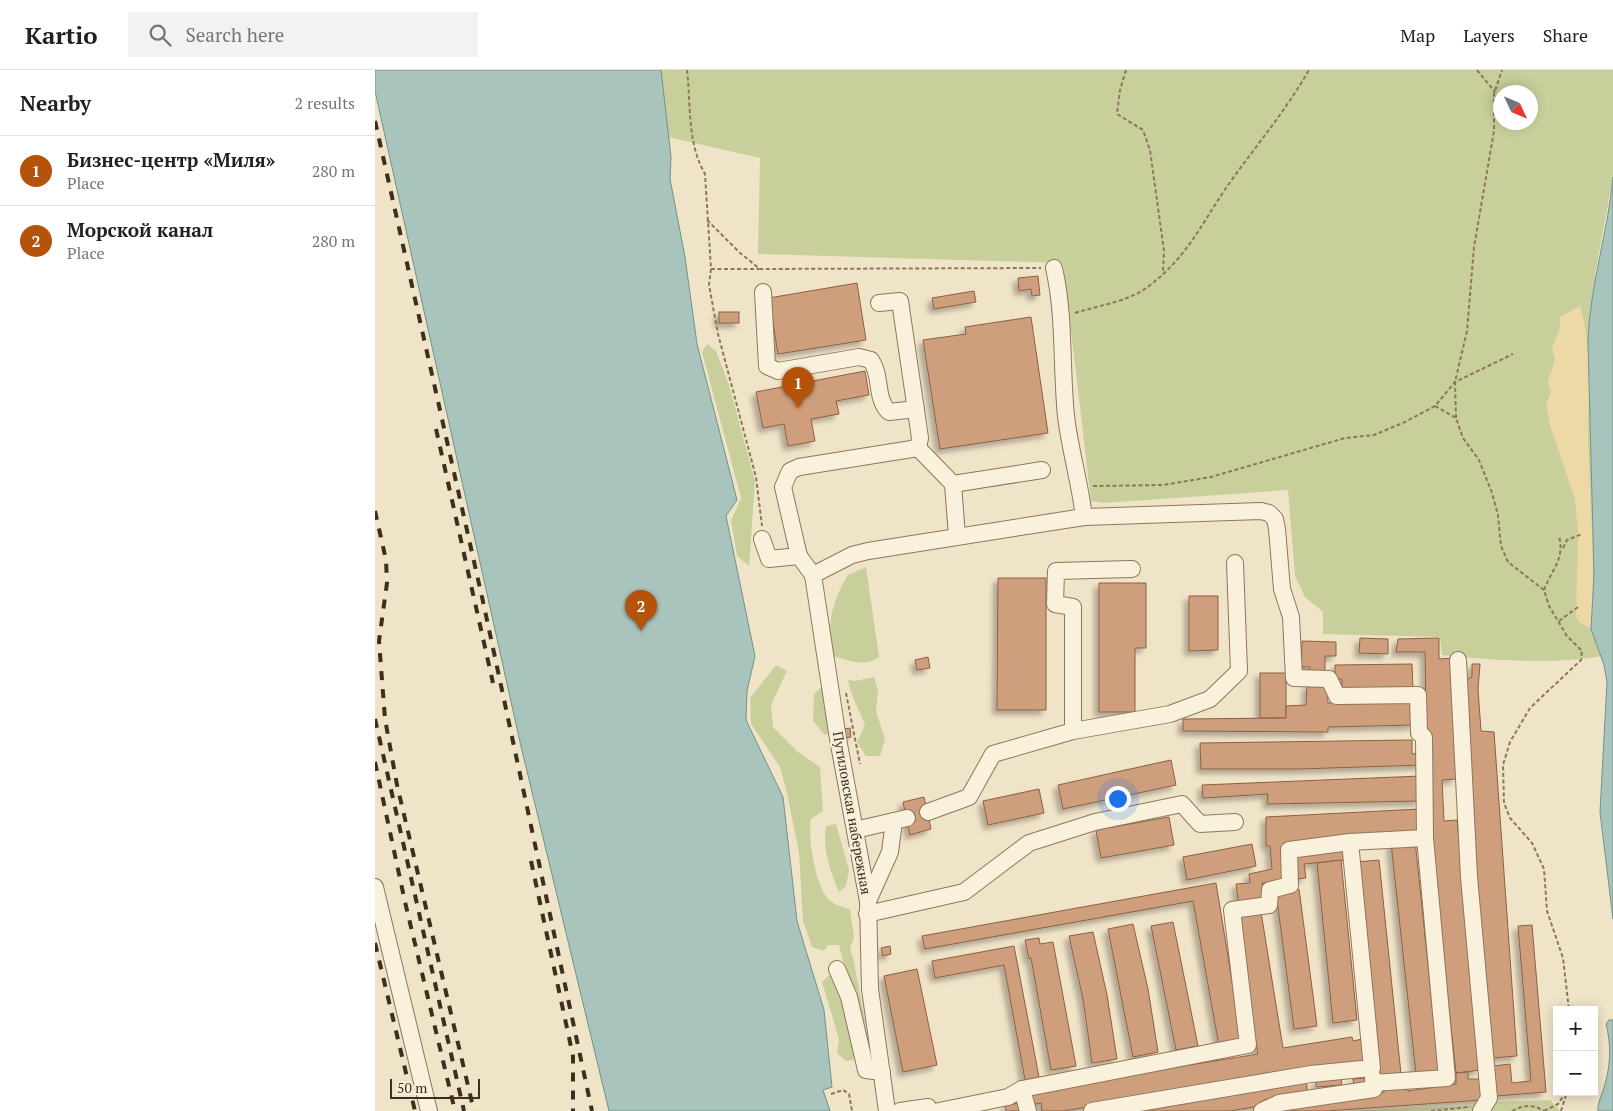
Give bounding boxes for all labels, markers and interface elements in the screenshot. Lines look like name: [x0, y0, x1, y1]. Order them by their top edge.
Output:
search box: [128, 12, 478, 57]
text: Kartio: [25, 19, 98, 51]
icon: search: [146, 21, 174, 49]
text: Search here: [186, 22, 284, 47]
text: Map: [1400, 23, 1435, 47]
text: Layers: [1463, 23, 1515, 47]
text: Share: [1543, 23, 1588, 47]
north arrow: [1493, 85, 1538, 130]
text: Nearby: [20, 89, 91, 117]
text: 2 results: [295, 92, 355, 114]
text: Бизнес-центр «Миля»: [67, 147, 275, 172]
text: 1: [31, 160, 41, 182]
text: 280 m: [312, 160, 355, 182]
text: Place: [67, 172, 105, 194]
text: Морской канал: [67, 217, 213, 242]
text: 2: [31, 230, 41, 252]
text: 280 m: [312, 230, 355, 252]
text: Place: [67, 242, 105, 264]
pin: 1: [782, 367, 814, 408]
pin: 2: [625, 590, 657, 631]
street label: Путиловская набережная: [829, 730, 876, 896]
your location: [1105, 786, 1131, 812]
map controls: [1553, 1006, 1598, 1096]
button: +: [1553, 1006, 1598, 1051]
button: −: [1553, 1051, 1598, 1096]
scale bar: [390, 1076, 480, 1099]
text: 50 m: [397, 1078, 427, 1097]

